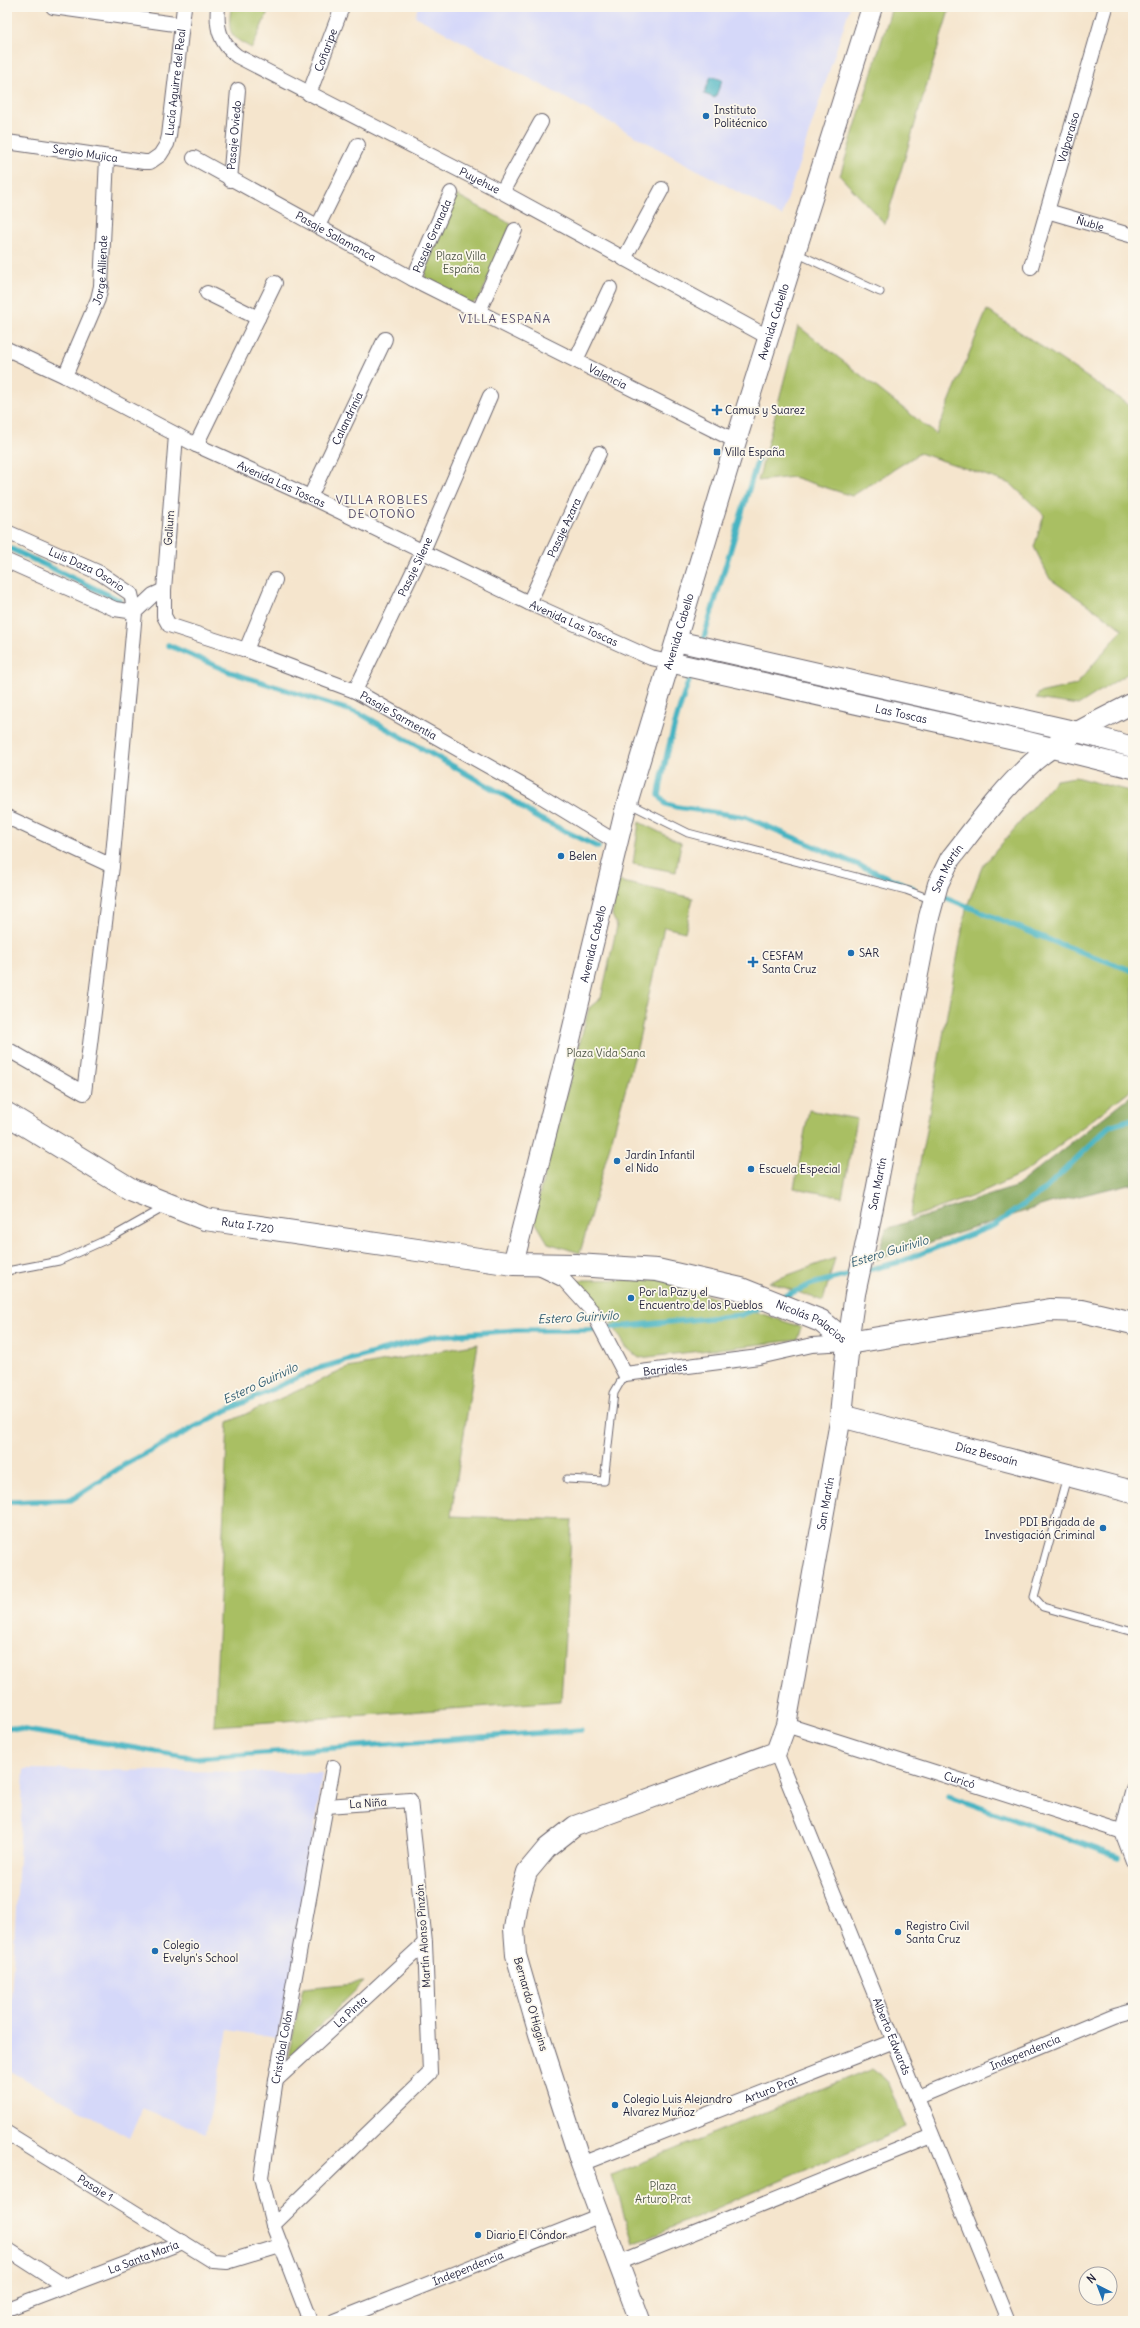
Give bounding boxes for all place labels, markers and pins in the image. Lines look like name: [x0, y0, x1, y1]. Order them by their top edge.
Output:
place label: Instituto Politécnico: [714, 103, 767, 130]
marker: Instituto Politécnico: [701, 111, 711, 121]
place label: Camus y Suarez: [725, 403, 805, 417]
marker: Camus y Suarez: [712, 405, 722, 415]
place label: Villa España: [725, 445, 785, 459]
marker: Villa España: [712, 447, 722, 457]
place label: Belen: [569, 849, 597, 863]
marker: Belen: [556, 851, 566, 861]
place label: SAR: [859, 946, 879, 960]
marker: SAR: [846, 948, 856, 958]
place label: CESFAM Santa Cruz: [762, 949, 817, 976]
marker: CESFAM Santa Cruz: [747, 956, 759, 968]
place label: Jardín Infantil el Nido: [625, 1148, 695, 1175]
marker: Jardín Infantil el Nido: [612, 1156, 622, 1166]
place label: Escuela Especial: [759, 1162, 840, 1176]
marker: Escuela Especial: [746, 1164, 756, 1174]
place label: Por la Paz y el Encuentro de los Pueblos: [639, 1285, 763, 1312]
marker: Por la Paz y el Encuentro de los Pueblos: [626, 1293, 636, 1303]
place label: PDI Brigada de Investigación Criminal: [985, 1515, 1095, 1542]
marker: PDI Brigada de Investigación Criminal: [1098, 1523, 1108, 1533]
place label: Registro Civil Santa Cruz: [906, 1919, 969, 1946]
marker: Registro Civil Santa Cruz: [893, 1927, 903, 1937]
place label: Colegio Evelyn's School: [163, 1938, 238, 1965]
marker: Colegio Evelyn's School: [150, 1946, 160, 1956]
place label: Colegio Luis Alejandro Alvarez Muñoz: [623, 2092, 732, 2119]
marker: Colegio Luis Alejandro Alvarez Muñoz: [610, 2100, 620, 2110]
place label: Diario El Cóndor: [486, 2228, 567, 2242]
marker: Diario El Cóndor: [473, 2230, 483, 2240]

